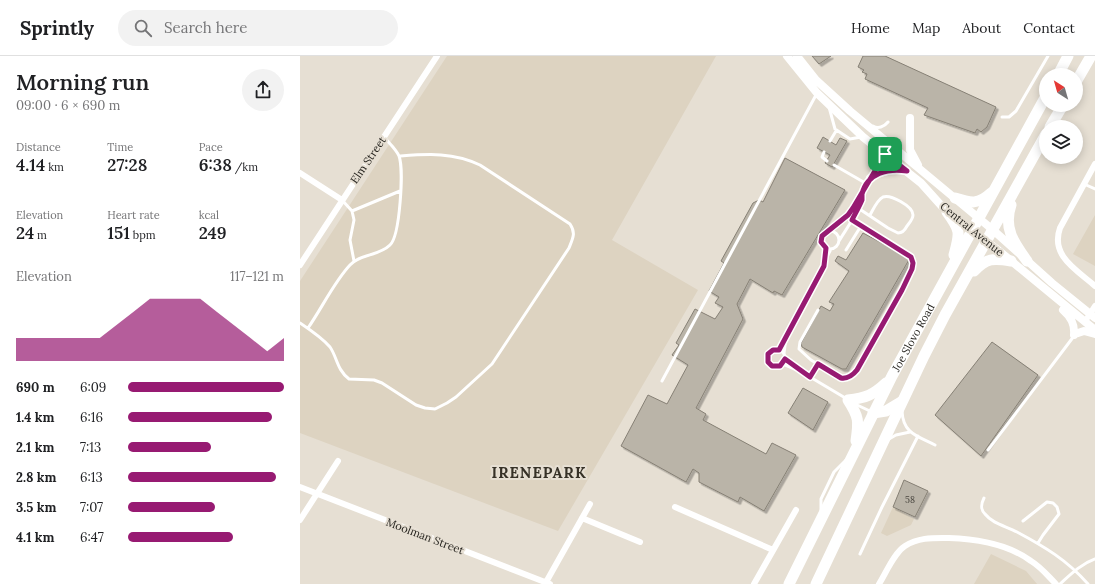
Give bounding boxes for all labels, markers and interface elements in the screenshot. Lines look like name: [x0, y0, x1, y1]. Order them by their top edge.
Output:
search box: [118, 10, 398, 46]
text: Sprintly: [20, 16, 94, 40]
icon: search: [132, 17, 154, 39]
text: Search here: [164, 18, 247, 37]
text: Home: [851, 19, 890, 37]
text: Map: [912, 19, 940, 37]
text: About: [962, 19, 1001, 37]
text: Contact: [1023, 19, 1075, 37]
text: Morning run: [16, 68, 149, 96]
north arrow: [1039, 68, 1083, 112]
map controls: [1039, 68, 1083, 164]
button: share: [242, 69, 284, 111]
text: 09:00 · 6 × 690 m: [16, 97, 120, 114]
button: layers: [1039, 120, 1083, 164]
street label: Elm Street: [347, 133, 389, 186]
pin: [868, 137, 902, 171]
text: Distance: [16, 140, 61, 154]
text: Time: [107, 140, 133, 154]
text: Pace: [199, 140, 223, 154]
icon: arrive: [874, 143, 896, 165]
text: 4.14: [16, 154, 45, 176]
text: 27:28: [107, 154, 147, 176]
text: 6:38: [199, 154, 232, 176]
text: km: [45, 160, 64, 174]
text: /km: [232, 160, 258, 174]
street label: Central Avenue: [937, 199, 1007, 259]
text: Elevation: [16, 208, 63, 222]
text: Heart rate: [107, 208, 160, 222]
text: kcal: [199, 208, 219, 222]
text: 24: [16, 222, 34, 244]
text: 151: [107, 222, 130, 244]
text: 249: [199, 222, 227, 244]
text: m: [34, 228, 47, 242]
text: bpm: [130, 228, 156, 242]
text: Elevation: [16, 268, 72, 285]
text: 117–121 m: [230, 268, 284, 285]
street label: Joe Slovo Road: [888, 301, 938, 375]
text: 690 m: [16, 379, 55, 396]
text: 6:09: [80, 379, 106, 396]
text: 1.4 km: [16, 409, 55, 426]
text: 6:16: [80, 409, 103, 426]
text: 2.1 km: [16, 439, 54, 456]
text: 7:13: [80, 439, 101, 456]
district label: IRENEPARK: [491, 463, 587, 482]
text: 2.8 km: [16, 469, 57, 486]
text: 6:13: [80, 469, 103, 486]
house number: 58: [905, 494, 915, 505]
text: 3.5 km: [16, 499, 56, 516]
text: 7:07: [80, 499, 103, 516]
street label: Moolman Street: [384, 515, 467, 558]
text: 4.1 km: [16, 529, 55, 546]
text: 6:47: [80, 529, 104, 546]

